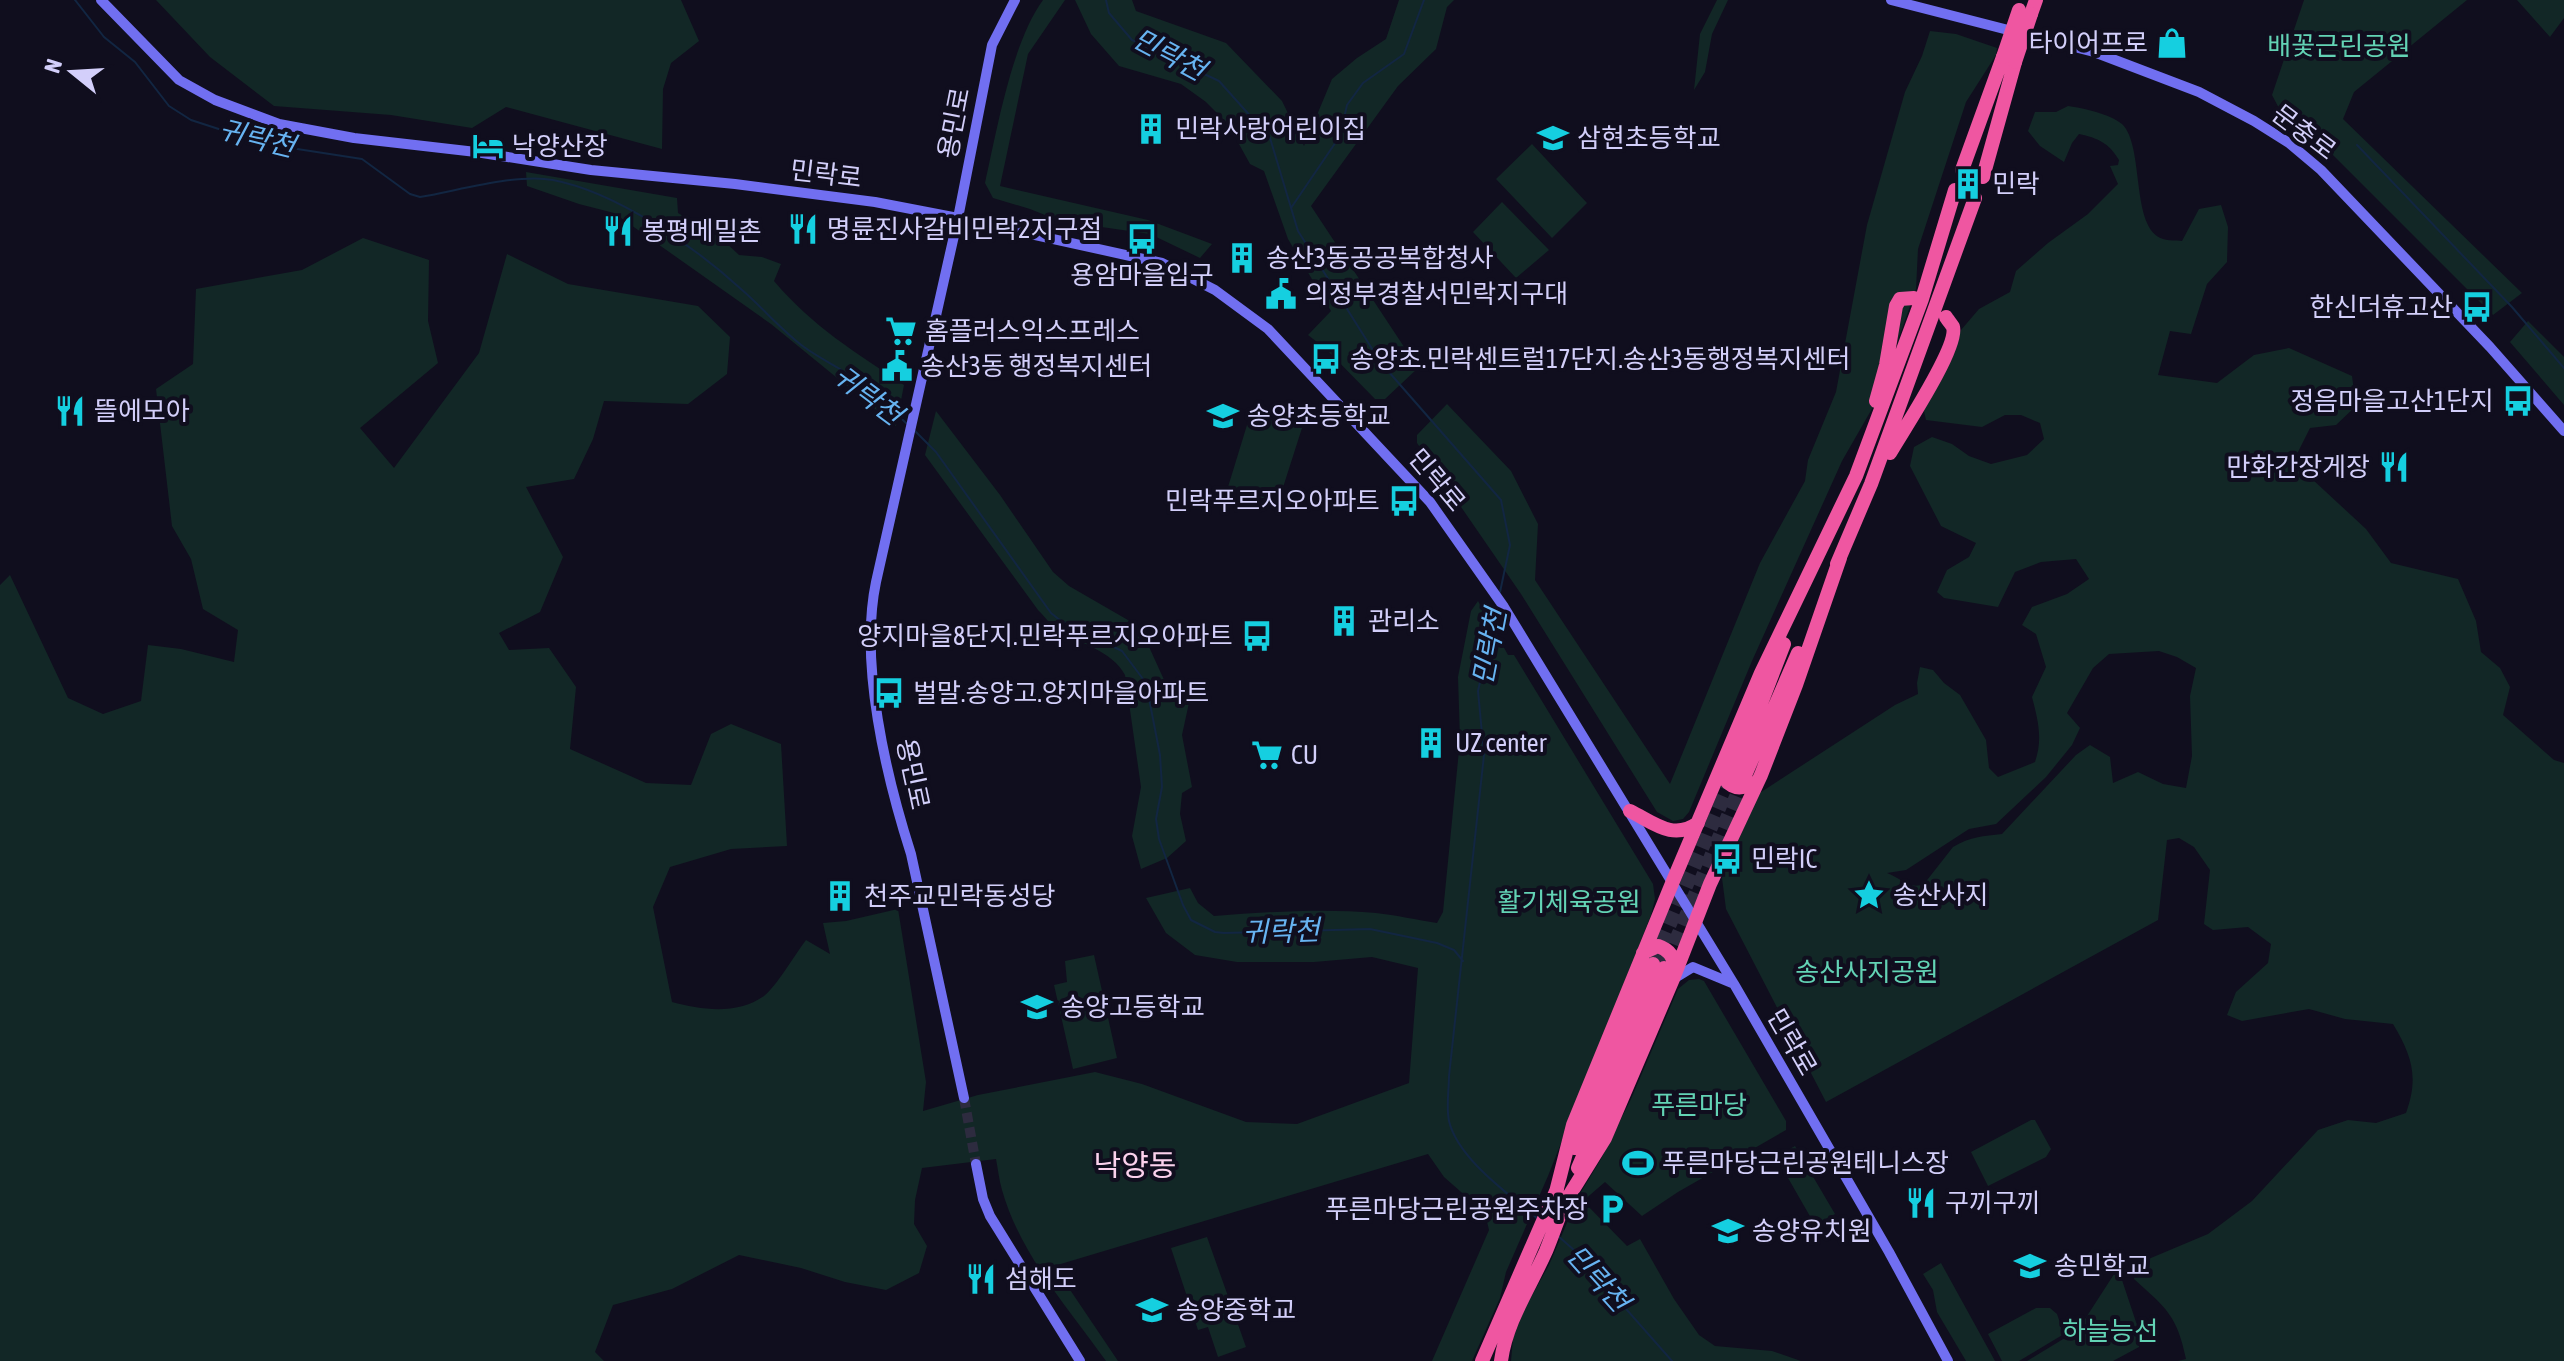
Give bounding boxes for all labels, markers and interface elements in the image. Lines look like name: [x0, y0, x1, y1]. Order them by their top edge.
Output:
water label: 민락천: [1127, 22, 1213, 88]
shop icon: 타이어프로: [2155, 26, 2189, 60]
place label: 타이어프로: [2028, 28, 2148, 58]
park label: 배꽃근린공원: [2267, 31, 2411, 61]
north arrow: [32, 32, 112, 112]
text: N: [39, 56, 67, 76]
street label: 용민로: [932, 85, 976, 161]
street label: 문충로: [2266, 98, 2342, 166]
building icon: 민락사랑어린이집: [1134, 112, 1168, 146]
water label: 귀락천: [216, 113, 302, 164]
place label: 민락사랑어린이집: [1175, 114, 1366, 144]
school or university icon: 삼현초등학교: [1536, 121, 1570, 155]
place label: 삼현초등학교: [1577, 123, 1721, 153]
hotel icon: 낙양산장: [471, 129, 505, 163]
place label: 낙양산장: [512, 131, 608, 161]
street label: 민락로: [789, 155, 863, 193]
building icon: 민락: [1951, 167, 1985, 201]
place label: 민락: [1992, 169, 2040, 199]
restaurant icon: 명륜진사갈비민락2지구점: [786, 212, 820, 246]
restaurant icon: 봉평메밀촌: [601, 214, 635, 248]
place label: 명륜진사갈비민락2지구점: [827, 214, 1102, 244]
place label: 봉평메밀촌: [642, 216, 762, 246]
bus stop icon: 용암마을입구: [1125, 222, 1159, 256]
building icon: 송산3동공공복합청사: [1225, 241, 1259, 275]
place label: 송산3동공공복합청사: [1266, 243, 1494, 273]
place label: 용암마을입구: [1070, 260, 1214, 290]
public building icon: 의정부경찰서민락지구대: [1264, 277, 1298, 311]
place label: 의정부경찰서민락지구대: [1305, 279, 1568, 309]
bus stop icon: 한신더휴고산: [2460, 290, 2494, 324]
place label: 한신더휴고산: [2309, 292, 2453, 322]
supermarket icon: 홈플러스익스프레스: [884, 314, 918, 348]
place label: 홈플러스익스프레스: [925, 316, 1140, 346]
bus stop icon: 송양초.민락센트럴17단지.송산3동행정복지센터: [1309, 342, 1343, 376]
place label: 송양초.민락센트럴17단지.송산3동행정복지센터: [1350, 344, 1850, 374]
public building icon: 송산3동 행정복지센터: [880, 349, 914, 383]
place label: 송산3동 행정복지센터: [921, 351, 1152, 381]
water label: 귀락천: [828, 359, 911, 433]
bus stop icon: 정음마을고산1단지: [2501, 384, 2535, 418]
place label: 정음마을고산1단지: [2290, 386, 2494, 416]
restaurant icon: 뜰에모아: [53, 394, 87, 428]
place label: 뜰에모아: [94, 396, 190, 426]
school or university icon: 송양초등학교: [1206, 399, 1240, 433]
place label: 송양초등학교: [1247, 401, 1391, 431]
street label: 민락로: [1402, 443, 1472, 517]
restaurant icon: 만화간장게장: [2377, 450, 2411, 484]
place label: 만화간장게장: [2226, 452, 2370, 482]
bus stop icon: 민락푸르지오아파트: [1387, 484, 1421, 518]
place label: 민락푸르지오아파트: [1165, 486, 1380, 516]
water label: 민락천: [1466, 603, 1513, 688]
building icon: 관리소: [1327, 604, 1361, 638]
place label: 관리소: [1368, 606, 1440, 636]
bus stop icon: 양지마을8단지.민락푸르지오아파트: [1240, 619, 1274, 653]
place label: 양지마을8단지.민락푸르지오아파트: [857, 621, 1233, 651]
bus stop icon: 벌말.송양고.양지마을아파트: [872, 676, 906, 710]
place label: 벌말.송양고.양지마을아파트: [913, 678, 1209, 708]
building icon: UZ center: [1414, 726, 1448, 760]
place label: UZ center: [1455, 728, 1547, 758]
street label: 용민로: [891, 736, 935, 812]
supermarket icon: CU: [1250, 738, 1284, 772]
place label: CU: [1291, 740, 1318, 770]
bus stop icon: 민락IC: [1710, 842, 1744, 876]
place label: 민락IC: [1751, 844, 1817, 874]
place icon: 송산사지: [1852, 878, 1886, 912]
building icon: 천주교민락동성당: [823, 879, 857, 913]
place label: 송산사지: [1893, 880, 1989, 910]
place label: 천주교민락동성당: [864, 881, 1055, 911]
park label: 활기체육공원: [1497, 887, 1641, 917]
water label: 귀락천: [1242, 914, 1323, 948]
park label: 송산사지공원: [1795, 957, 1939, 987]
school or university icon: 송양고등학교: [1020, 990, 1054, 1024]
place label: 송양고등학교: [1061, 992, 1205, 1022]
street label: 민락로: [1761, 1003, 1823, 1081]
park label: 푸른마당: [1651, 1090, 1747, 1120]
sports icon: 푸른마당근린공원테니스장: [1621, 1146, 1655, 1180]
district label: 낙양동: [1094, 1148, 1176, 1182]
place label: 푸른마당근린공원테니스장: [1662, 1148, 1949, 1178]
restaurant icon: 구끼구끼: [1904, 1186, 1938, 1220]
place label: 구끼구끼: [1945, 1188, 2041, 1218]
parking icon: 푸른마당근린공원주차장: [1595, 1192, 1629, 1226]
place label: 푸른마당근린공원주차장: [1325, 1194, 1588, 1224]
school or university icon: 송양유치원: [1711, 1214, 1745, 1248]
place label: 송양유치원: [1752, 1216, 1872, 1246]
water label: 민락천: [1560, 1239, 1638, 1320]
school or university icon: 송민학교: [2013, 1249, 2047, 1283]
place label: 송민학교: [2054, 1251, 2150, 1281]
restaurant icon: 섬해도: [964, 1262, 998, 1296]
place label: 섬해도: [1005, 1264, 1077, 1294]
school or university icon: 송양중학교: [1135, 1293, 1169, 1327]
place label: 송양중학교: [1176, 1295, 1296, 1325]
park label: 하늘능선: [2062, 1316, 2158, 1346]

